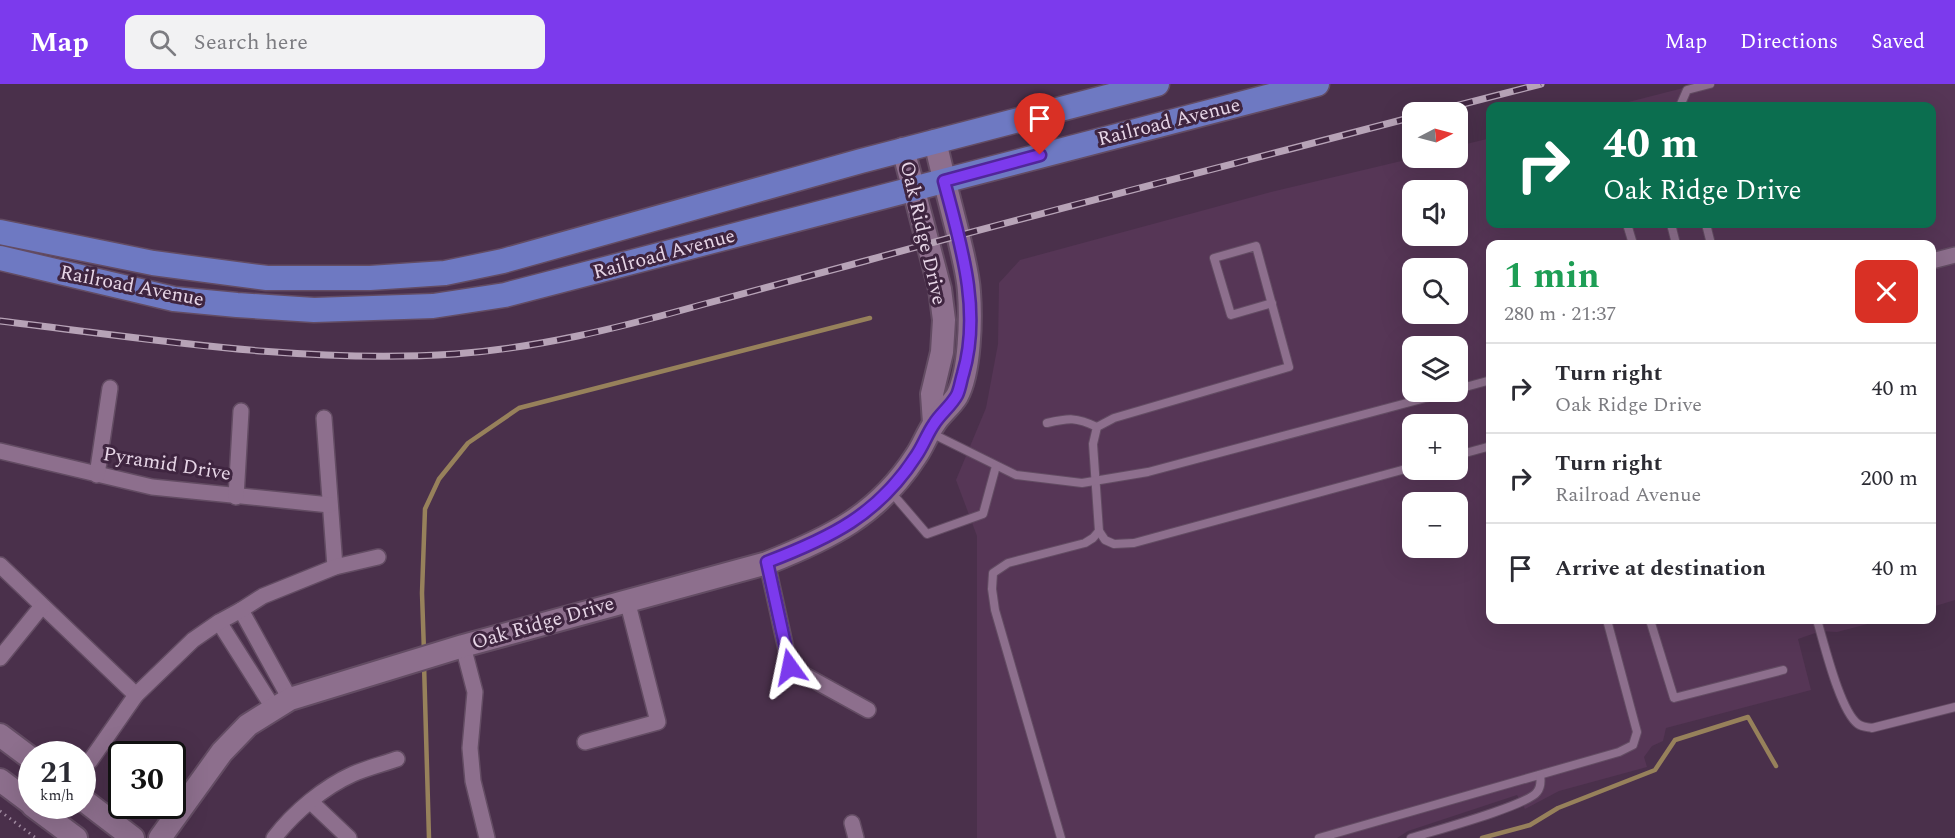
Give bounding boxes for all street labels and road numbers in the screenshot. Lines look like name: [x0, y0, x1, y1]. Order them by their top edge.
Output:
street label: Railroad Avenue: [1094, 90, 1244, 154]
street label: Oak Ridge Drive: [892, 158, 954, 308]
street label: Railroad Avenue: [590, 221, 738, 287]
street label: Railroad Avenue: [57, 257, 207, 315]
street label: Pyramid Drive: [101, 439, 233, 489]
street label: Oak Ridge Drive: [468, 588, 618, 658]

